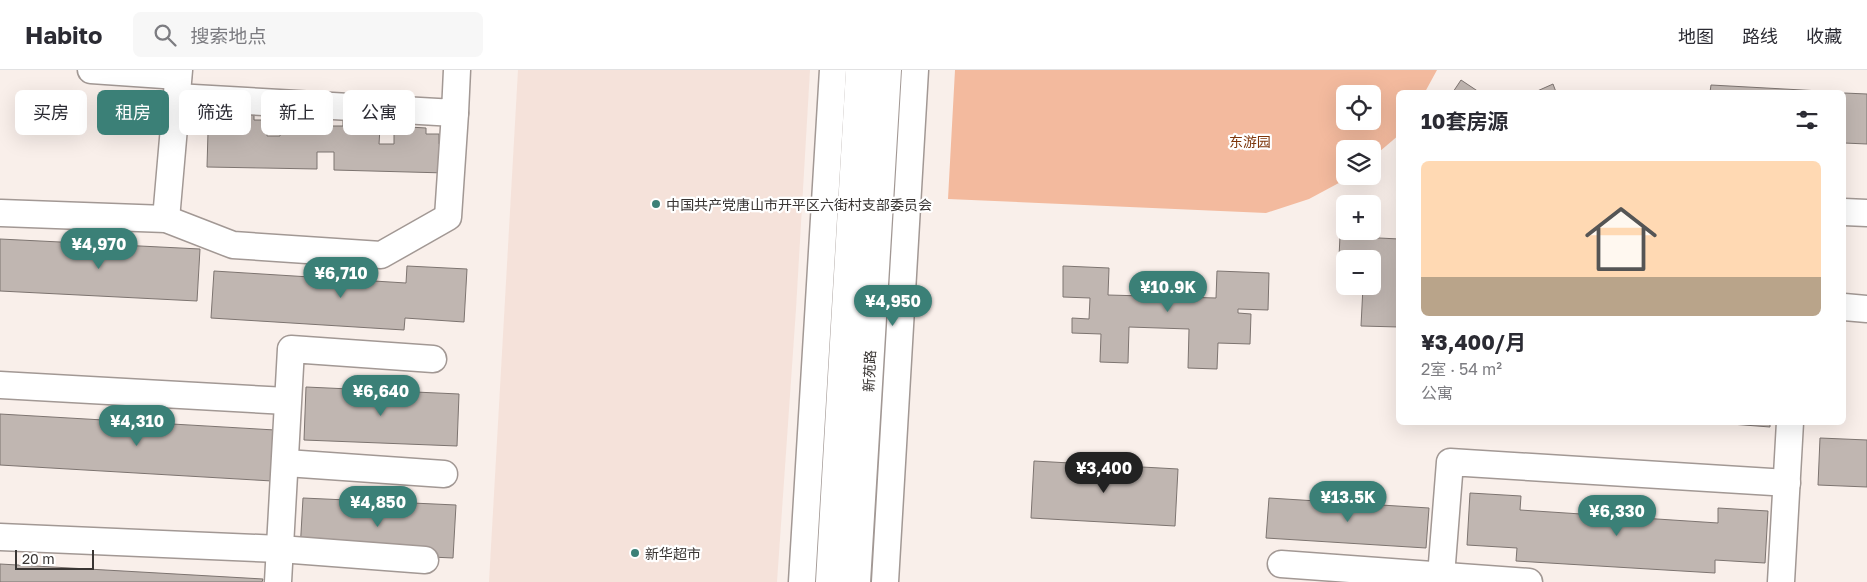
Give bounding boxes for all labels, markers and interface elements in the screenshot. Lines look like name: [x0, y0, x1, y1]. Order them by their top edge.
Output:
search box: [133, 12, 483, 57]
text: Habito: [25, 20, 103, 49]
icon: search: [151, 21, 179, 49]
text: 搜索地点: [191, 24, 267, 47]
text: 地图: [1678, 25, 1714, 47]
text: 路线: [1742, 25, 1778, 47]
text: 收藏: [1806, 25, 1842, 47]
map controls: [1336, 85, 1381, 295]
button: locate: [1336, 85, 1381, 130]
chip: 买房: [15, 90, 87, 135]
chip: 租房: [97, 90, 169, 135]
chip: 筛选: [179, 90, 251, 135]
chip: 新上: [261, 90, 333, 135]
chip: 公寓: [343, 90, 415, 135]
icon: filters: [1793, 106, 1821, 134]
text: 10套房源: [1421, 108, 1508, 134]
park label: 东游园: [1229, 133, 1271, 150]
button: layers: [1336, 140, 1381, 185]
icon: home: [1576, 194, 1666, 284]
button: +: [1336, 195, 1381, 240]
place label: 中国共产党唐山市开平区六街村支部委员会: [666, 196, 932, 213]
marker: 中国共产党唐山市开平区六街村支部委员会: [650, 198, 662, 210]
pin: ¥4,970: [58, 228, 140, 270]
text: ¥4,970: [72, 234, 126, 254]
button: −: [1336, 250, 1381, 295]
pin: ¥6,710: [300, 256, 382, 299]
text: ¥6,710: [314, 263, 368, 283]
pin: ¥10.9K: [1127, 270, 1209, 313]
text: ¥10.9K: [1140, 277, 1196, 297]
pin: ¥4,950: [852, 284, 934, 327]
text: ¥4,950: [865, 291, 921, 311]
text: ¥3,400/月: [1421, 329, 1526, 355]
street label: 新苑路: [859, 350, 879, 392]
text: 2室 · 54 m²: [1421, 359, 1502, 379]
pin: ¥6,640: [340, 374, 422, 417]
text: ¥6,640: [353, 381, 409, 401]
text: 公寓: [1421, 383, 1453, 403]
pin: ¥4,310: [96, 404, 178, 447]
text: ¥4,310: [110, 411, 164, 431]
pin: ¥3,400: [1063, 452, 1145, 494]
text: ¥3,400: [1076, 458, 1132, 478]
pin: ¥13.5K: [1307, 480, 1389, 523]
pin: ¥4,850: [337, 486, 419, 528]
text: ¥13.5K: [1320, 487, 1376, 507]
text: ¥4,850: [350, 492, 406, 512]
pin: ¥6,330: [1576, 494, 1658, 537]
text: ¥6,330: [1589, 501, 1645, 521]
place label: 新华超市: [645, 545, 701, 562]
scale bar: [15, 547, 94, 570]
marker: 新华超市: [629, 547, 641, 559]
text: 20 m: [22, 550, 55, 567]

